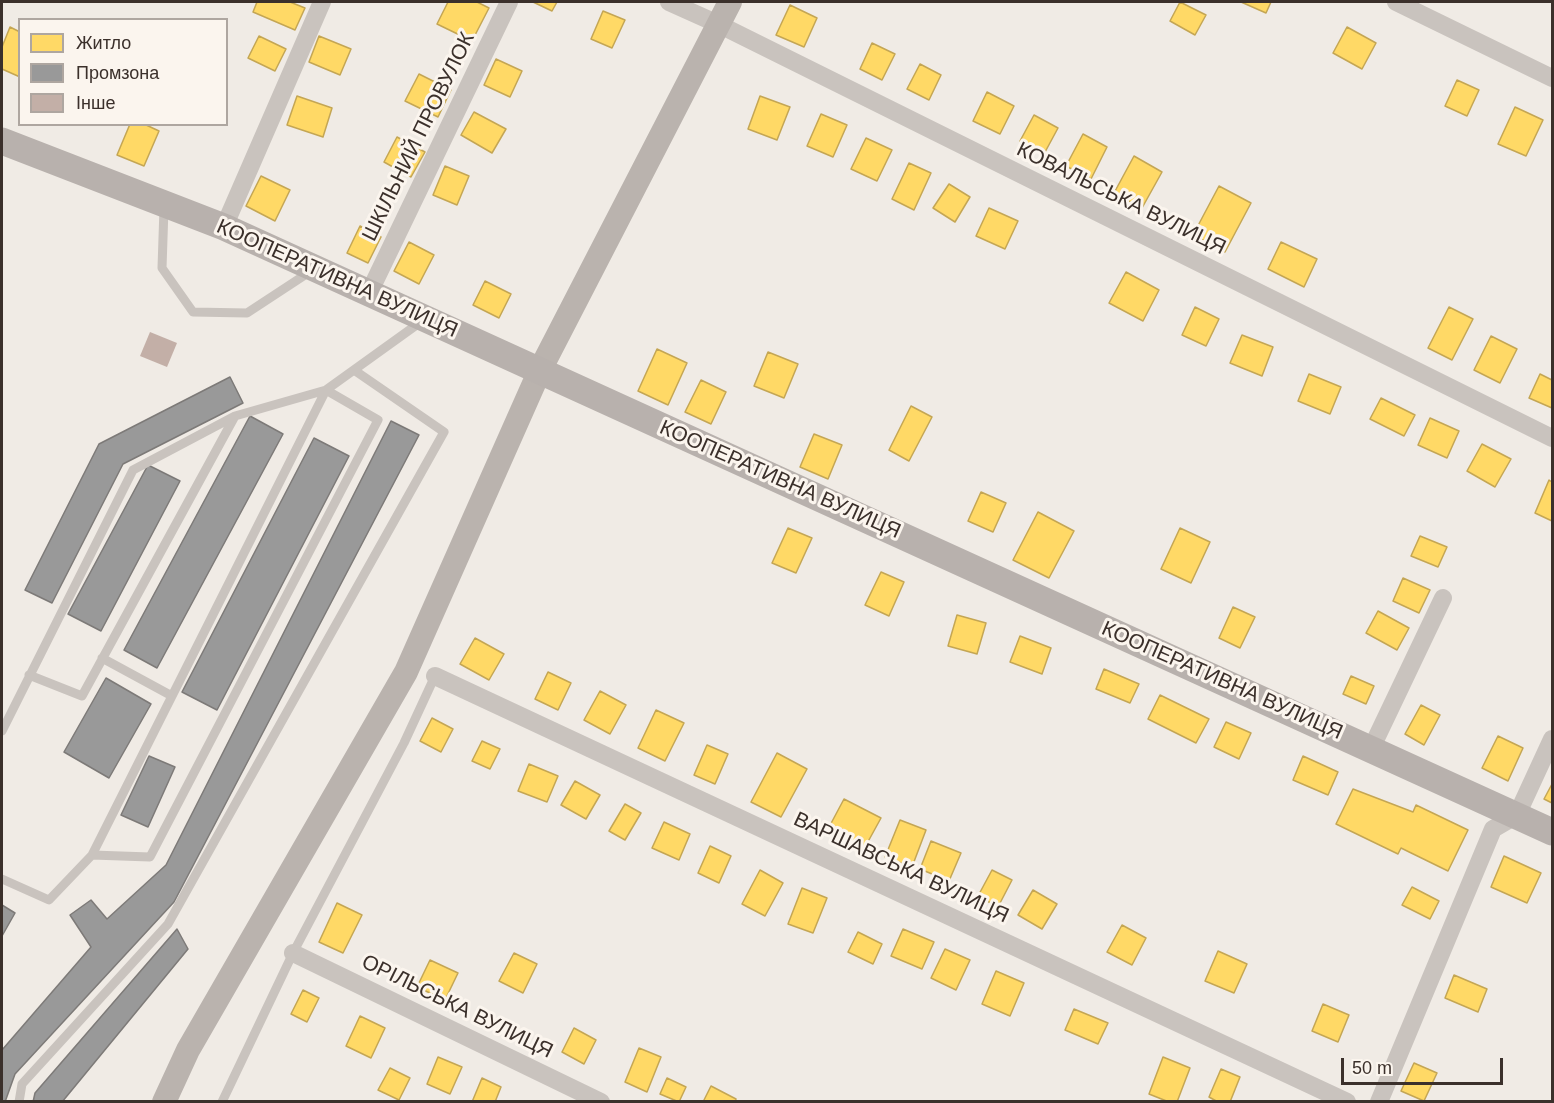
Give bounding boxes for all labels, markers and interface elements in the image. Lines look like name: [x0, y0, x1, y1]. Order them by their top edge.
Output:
legend: [18, 18, 228, 126]
street label: ШКІЛЬНИЙ ПРОВУЛОК: [357, 28, 481, 246]
text: Житло: [76, 33, 131, 53]
text: Промзона: [76, 63, 159, 83]
text: Інше: [76, 93, 115, 113]
street label: КОВАЛЬСЬКА ВУЛИЦЯ: [1012, 137, 1230, 261]
street label: КООПЕРАТИВНА ВУЛИЦЯ: [213, 214, 461, 344]
street label: КООПЕРАТИВНА ВУЛИЦЯ: [656, 415, 904, 545]
street label: КООПЕРАТИВНА ВУЛИЦЯ: [1098, 616, 1346, 746]
street label: ВАРШАВСЬКА ВУЛИЦЯ: [789, 807, 1013, 929]
street label: ОРІЛЬСЬКА ВУЛИЦЯ: [357, 950, 557, 1064]
scale bar: [1344, 1046, 1506, 1084]
text: 50 m: [1352, 1058, 1392, 1078]

